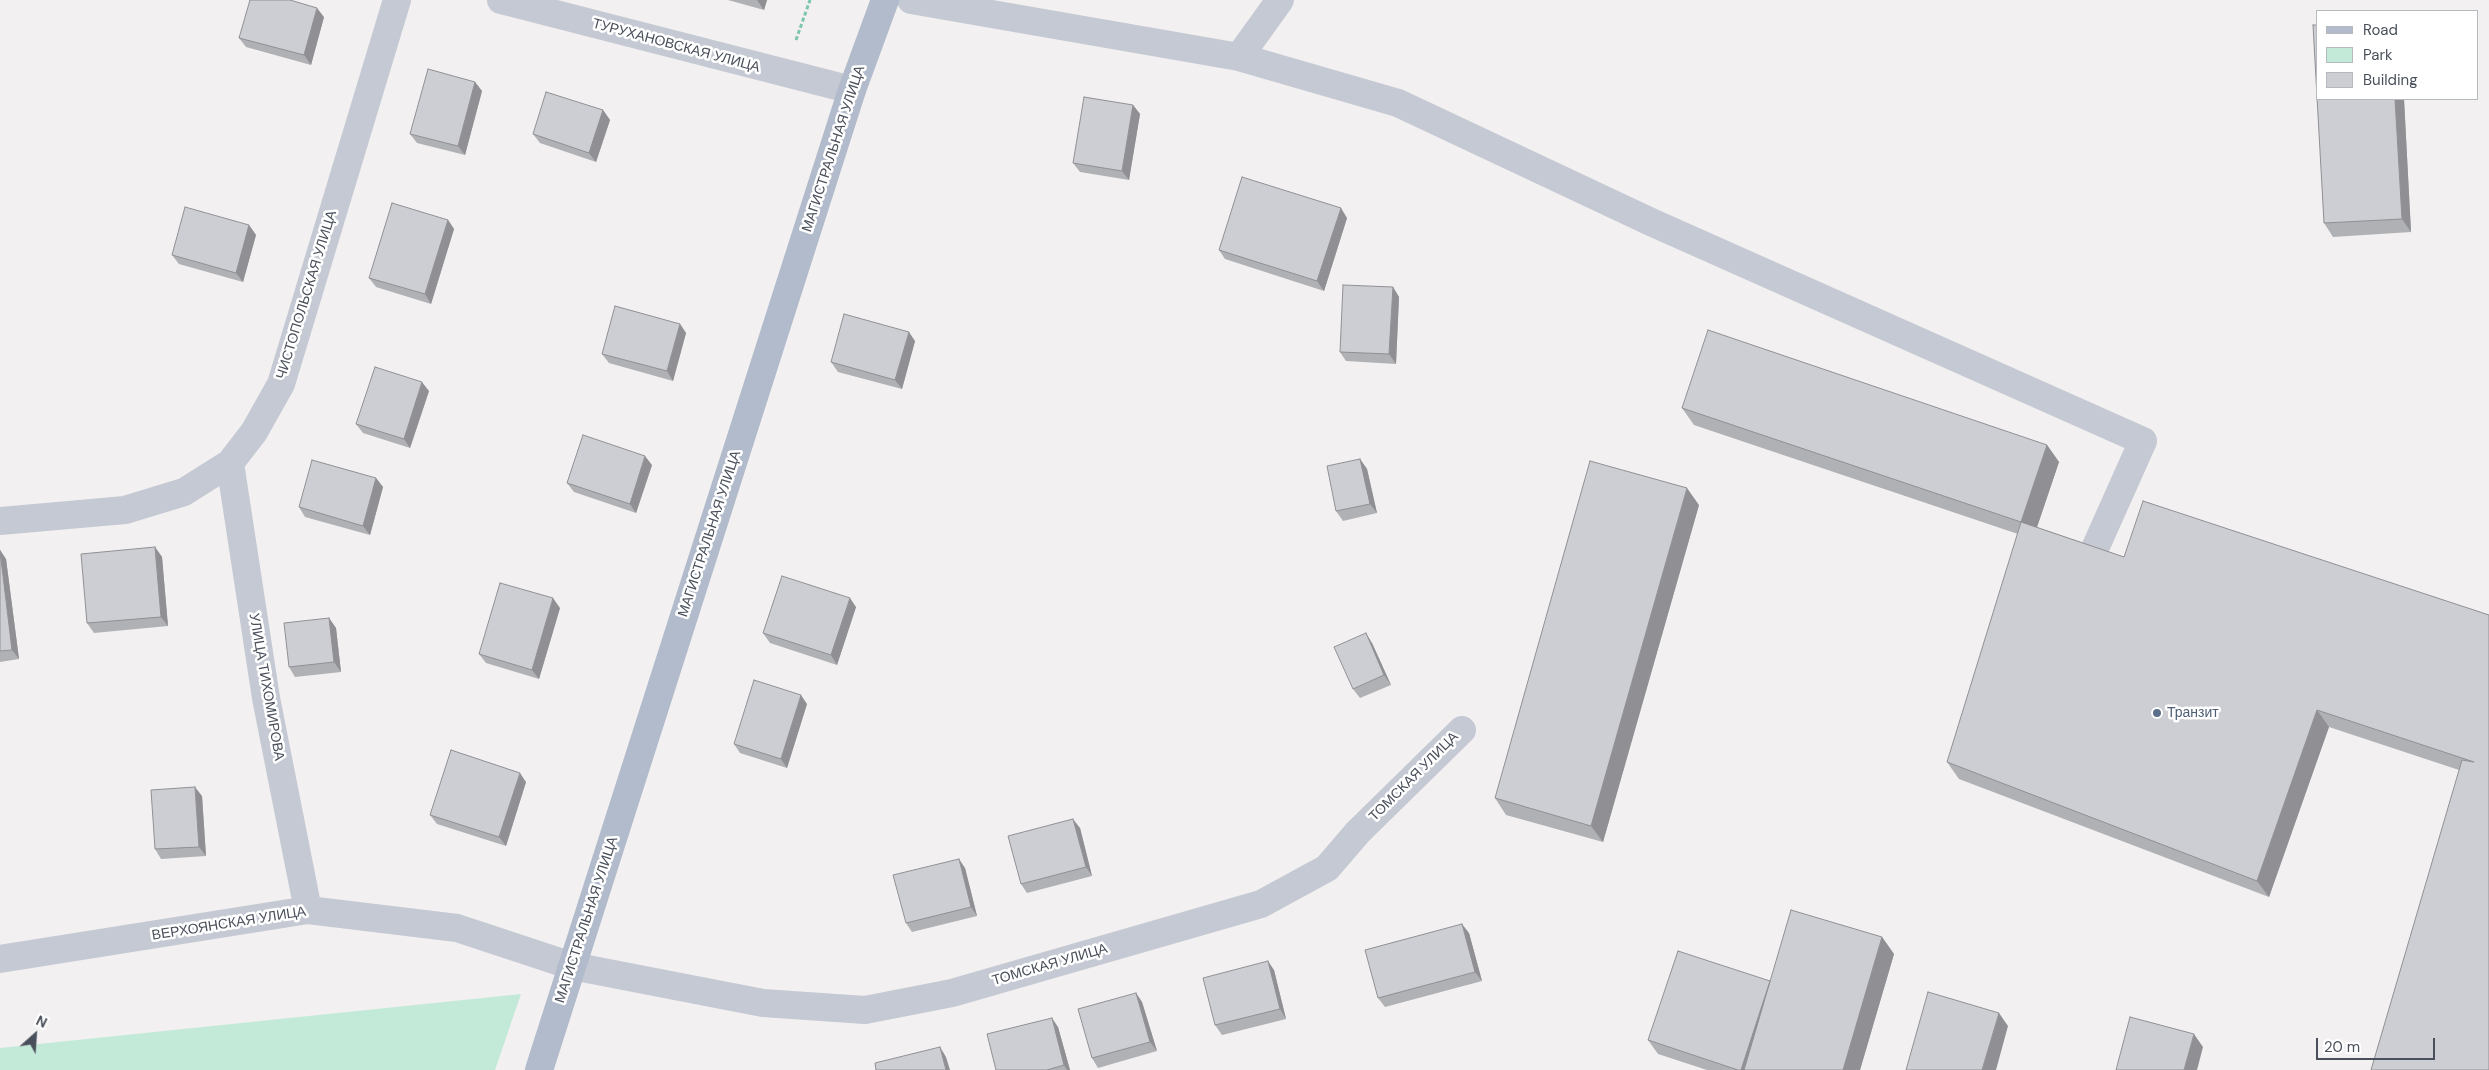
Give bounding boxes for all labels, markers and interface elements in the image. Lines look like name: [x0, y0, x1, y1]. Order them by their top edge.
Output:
legend: [2316, 10, 2479, 100]
street label: ТУРУХАНОВСКАЯ УЛИЦА: [590, 16, 762, 76]
text: Road: [2363, 20, 2398, 40]
text: Park: [2363, 45, 2393, 65]
street label: МАГИСТРАЛЬНАЯ УЛИЦА: [799, 64, 869, 234]
text: Building: [2363, 70, 2418, 90]
street label: ЧИСТОПОЛЬСКАЯ УЛИЦА: [273, 209, 341, 381]
street label: МАГИСТРАЛЬНАЯ УЛИЦА: [675, 449, 745, 619]
street label: УЛИЦА ТИХОМИРОВА: [245, 612, 287, 762]
place label: Транзит: [2167, 705, 2219, 721]
marker: Транзит: [2151, 707, 2163, 719]
street label: ТОМСКАЯ УЛИЦА: [1366, 729, 1462, 825]
street label: МАГИСТРАЛЬНАЯ УЛИЦА: [552, 835, 622, 1005]
street label: ВЕРХОЯНСКАЯ УЛИЦА: [151, 904, 307, 944]
street label: ТОМСКАЯ УЛИЦА: [990, 940, 1110, 990]
north arrow: [10, 1010, 60, 1060]
text: N: [33, 1011, 50, 1032]
scale bar: [2319, 1028, 2438, 1060]
text: 20 m: [2324, 1037, 2360, 1057]

